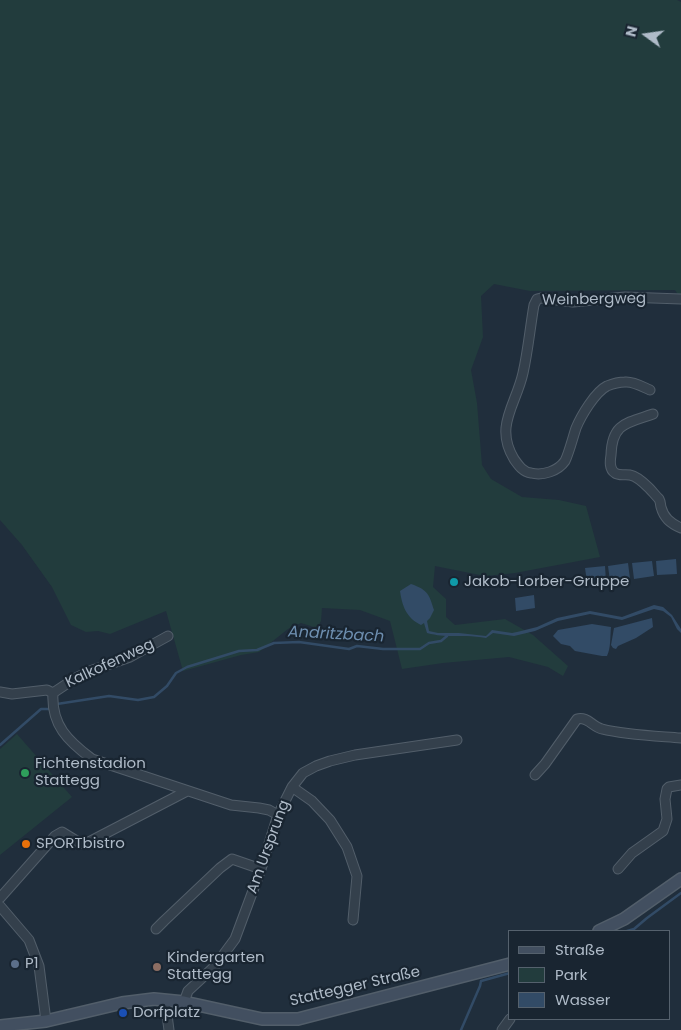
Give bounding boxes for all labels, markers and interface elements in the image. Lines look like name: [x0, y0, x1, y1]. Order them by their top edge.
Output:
north arrow: [621, 10, 671, 60]
text: N: [620, 24, 642, 39]
street label: Weinbergweg: [542, 290, 646, 310]
place label: Jakob-Lorber-Gruppe: [464, 573, 629, 591]
marker: Jakob-Lorber-Gruppe: [448, 576, 460, 588]
water label: Andritzbach: [287, 623, 385, 647]
street label: Kalkofenweg: [63, 636, 157, 692]
place label: Fichtenstadion Stattegg: [35, 755, 146, 790]
marker: Fichtenstadion Stattegg: [19, 767, 31, 779]
street label: Am Ursprung: [244, 798, 294, 896]
place label: SPORTbistro: [36, 835, 125, 853]
marker: SPORTbistro: [20, 838, 32, 850]
legend: [508, 930, 671, 1020]
text: Straße: [555, 939, 605, 960]
place label: Kindergarten Stattegg: [167, 949, 265, 984]
place label: P1: [25, 955, 38, 973]
marker: P1: [9, 958, 21, 970]
marker: Kindergarten Stattegg: [151, 961, 163, 973]
street label: Stattegger Straße: [288, 963, 422, 1011]
text: Park: [555, 964, 587, 985]
text: Wasser: [555, 989, 610, 1010]
place label: Dorfplatz: [133, 1004, 200, 1022]
marker: Dorfplatz: [117, 1007, 129, 1019]

